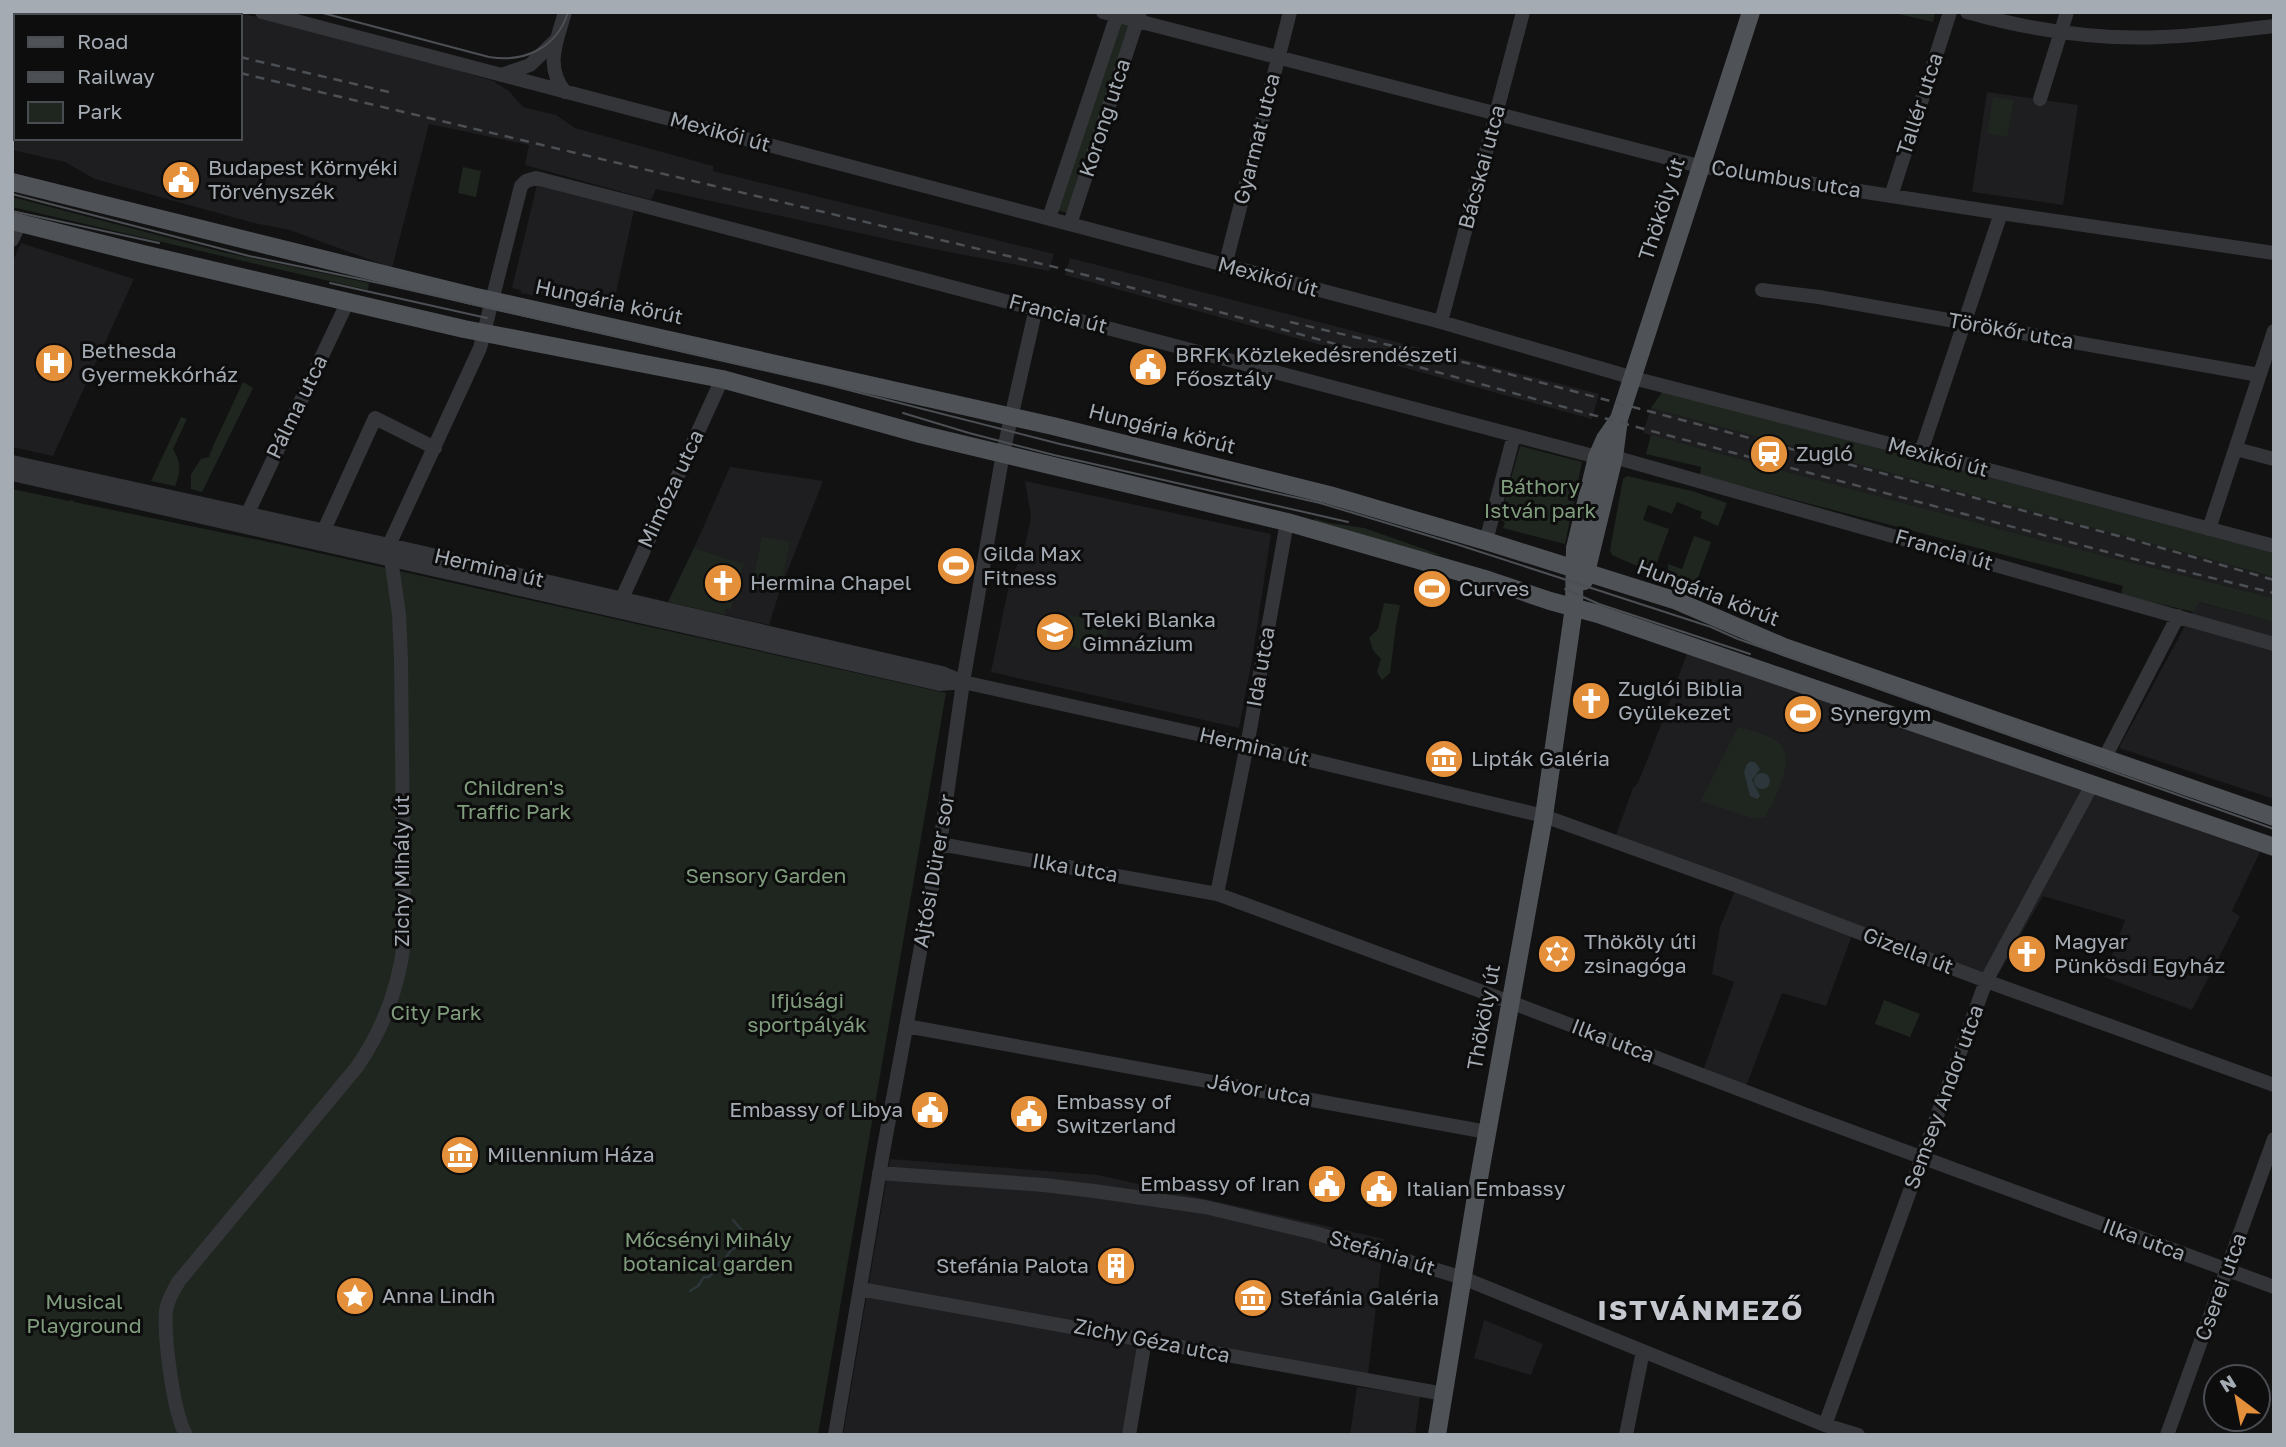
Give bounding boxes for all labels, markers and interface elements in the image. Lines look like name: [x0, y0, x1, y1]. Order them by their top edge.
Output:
legend: [14, 14, 242, 140]
text: Road: [77, 28, 128, 54]
street label: Tallér utca: [1890, 49, 1948, 158]
street label: Korong utca: [1073, 55, 1135, 180]
text: Railway: [77, 63, 155, 89]
street label: Gyarmat utca: [1227, 70, 1285, 207]
text: Park: [77, 98, 123, 124]
street label: Bácskai utca: [1452, 102, 1510, 232]
street label: Mexikói út: [667, 105, 773, 157]
street label: Columbus utca: [1709, 153, 1863, 203]
place label: Budapest Környéki Törvényszék: [208, 154, 398, 204]
street label: Thököly út: [1632, 154, 1690, 264]
public building icon: Budapest Környéki Törvényszék: [160, 159, 202, 201]
street label: Mexikói út: [1215, 250, 1321, 302]
street label: Hungária körút: [533, 273, 686, 329]
street label: Francia út: [1006, 287, 1110, 339]
street label: Törökőr utca: [1946, 306, 2076, 354]
place label: Bethesda Gyermekkórház: [81, 337, 238, 387]
place label: BRFK Közlekedésrendészeti Főosztály: [1175, 341, 1458, 391]
hospital icon: Bethesda Gyermekkórház: [33, 342, 75, 384]
public building icon: BRFK Közlekedésrendészeti Főosztály: [1127, 346, 1169, 388]
street label: Pálma utca: [260, 350, 332, 463]
street label: Hungária körút: [1086, 397, 1238, 459]
street label: Mimóza utca: [631, 425, 709, 552]
street label: Mexikói út: [1885, 430, 1991, 482]
station icon: Zugló: [1748, 433, 1790, 475]
place label: Zugló: [1796, 440, 1853, 466]
park label: Báthory István park: [1484, 473, 1596, 523]
street label: Francia út: [1892, 523, 1996, 575]
place label: Gilda Max Fitness: [983, 540, 1082, 590]
street label: Hermina út: [432, 542, 547, 592]
sports icon: Gilda Max Fitness: [935, 545, 977, 587]
street label: Hungária körút: [1633, 553, 1783, 631]
church icon: Hermina Chapel: [702, 562, 744, 604]
sports icon: Curves: [1411, 568, 1453, 610]
place label: Hermina Chapel: [750, 569, 911, 595]
place label: Curves: [1459, 575, 1529, 601]
place label: Teleki Blanka Gimnázium: [1082, 606, 1216, 656]
school or university icon: Teleki Blanka Gimnázium: [1034, 611, 1076, 653]
street label: Ida utca: [1240, 625, 1280, 709]
place label: Zuglói Biblia Gyülekezet: [1618, 675, 1743, 725]
church icon: Zuglói Biblia Gyülekezet: [1570, 680, 1612, 722]
sports icon: Synergym: [1782, 693, 1824, 735]
place label: Synergym: [1830, 700, 1931, 726]
street label: Hermina út: [1197, 721, 1312, 771]
museum icon: Lipták Galéria: [1423, 738, 1465, 780]
place label: Lipták Galéria: [1471, 745, 1610, 771]
park label: Children's Traffic Park: [457, 774, 571, 824]
street label: Ajtósi Dürer sor: [907, 792, 959, 950]
street label: Zichy Mihály út: [388, 795, 414, 947]
street label: Ilka utca: [1030, 847, 1120, 887]
park label: Sensory Garden: [686, 862, 846, 888]
street label: Gizella út: [1859, 921, 1957, 979]
place label: Thököly úti zsinagóga: [1584, 928, 1697, 978]
place label: Magyar Pünkösdi Egyház: [2054, 928, 2225, 978]
synagogue icon: Thököly úti zsinagóga: [1536, 933, 1578, 975]
church icon: Magyar Pünkösdi Egyház: [2006, 933, 2048, 975]
street label: Thököly út: [1461, 962, 1505, 1072]
park label: Ifjúsági sportpályák: [747, 987, 867, 1037]
park label: City Park: [390, 999, 482, 1025]
street label: Semsey Andor utca: [1898, 1001, 1989, 1192]
street label: Ilka utca: [1568, 1012, 1658, 1068]
street label: Jávor utca: [1205, 1067, 1313, 1111]
place label: Embassy of Switzerland: [1056, 1088, 1176, 1138]
public building icon: Embassy of Libya: [909, 1089, 951, 1131]
public building icon: Embassy of Switzerland: [1008, 1093, 1050, 1135]
place label: Embassy of Libya: [729, 1096, 903, 1122]
museum icon: Millennium Háza: [439, 1134, 481, 1176]
place label: Millennium Háza: [487, 1141, 655, 1167]
public building icon: Embassy of Iran: [1306, 1163, 1348, 1205]
public building icon: Italian Embassy: [1358, 1168, 1400, 1210]
place label: Embassy of Iran: [1140, 1170, 1300, 1196]
place label: Italian Embassy: [1406, 1175, 1566, 1201]
street label: Ilka utca: [2099, 1212, 2189, 1266]
street label: Stefánia út: [1326, 1224, 1438, 1280]
park label: Mőcsényi Mihály botanical garden: [623, 1226, 793, 1276]
street label: Cserei utca: [2189, 1229, 2252, 1344]
building icon: Stefánia Palota: [1095, 1245, 1137, 1287]
place label: Stefánia Palota: [936, 1252, 1089, 1278]
place icon: Anna Lindh: [334, 1275, 376, 1317]
museum icon: Stefánia Galéria: [1232, 1277, 1274, 1319]
place label: Anna Lindh: [382, 1282, 495, 1308]
place label: Stefánia Galéria: [1280, 1284, 1439, 1310]
park label: Musical Playground: [26, 1288, 142, 1338]
district label: ISTVÁNMEZŐ: [1597, 1293, 1805, 1326]
street label: Zichy Géza utca: [1072, 1312, 1232, 1368]
north arrow: [2202, 1363, 2272, 1433]
text: N: [2216, 1370, 2240, 1397]

